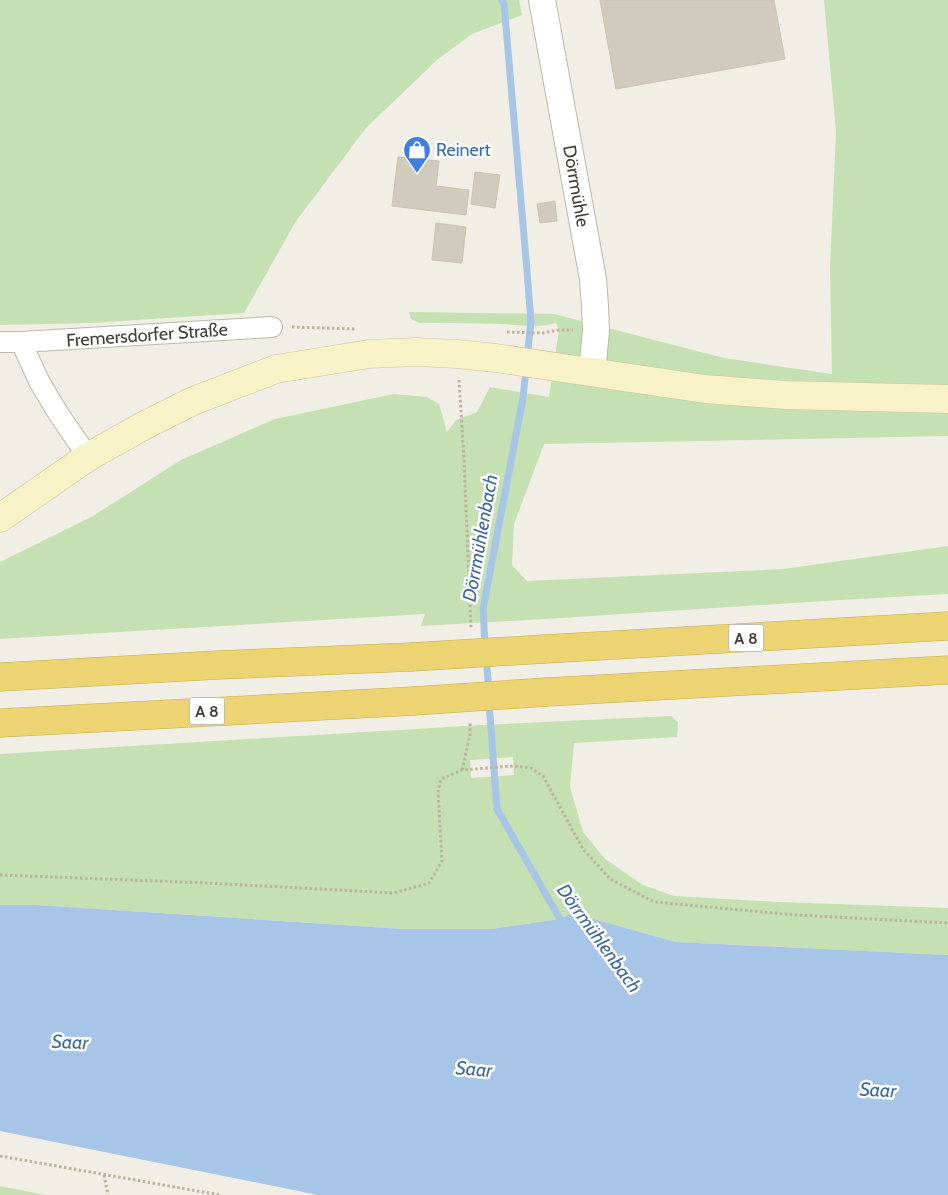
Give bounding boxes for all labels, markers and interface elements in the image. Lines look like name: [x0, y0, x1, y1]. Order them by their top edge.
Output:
shop icon: Reinert: [402, 135, 432, 174]
place label: Reinert: [436, 139, 491, 161]
street label: Dörrmühle: [558, 143, 594, 229]
street label: Fremersdorfer Straße: [66, 318, 228, 352]
water label: Dörrmühlenbach: [457, 473, 503, 603]
road number: A 8: [728, 624, 764, 651]
road number: A 8: [190, 698, 224, 724]
water label: Dörrmühlenbach: [552, 879, 646, 997]
water label: Saar: [51, 1030, 90, 1054]
water label: Saar: [455, 1056, 494, 1082]
water label: Saar: [859, 1078, 898, 1103]

